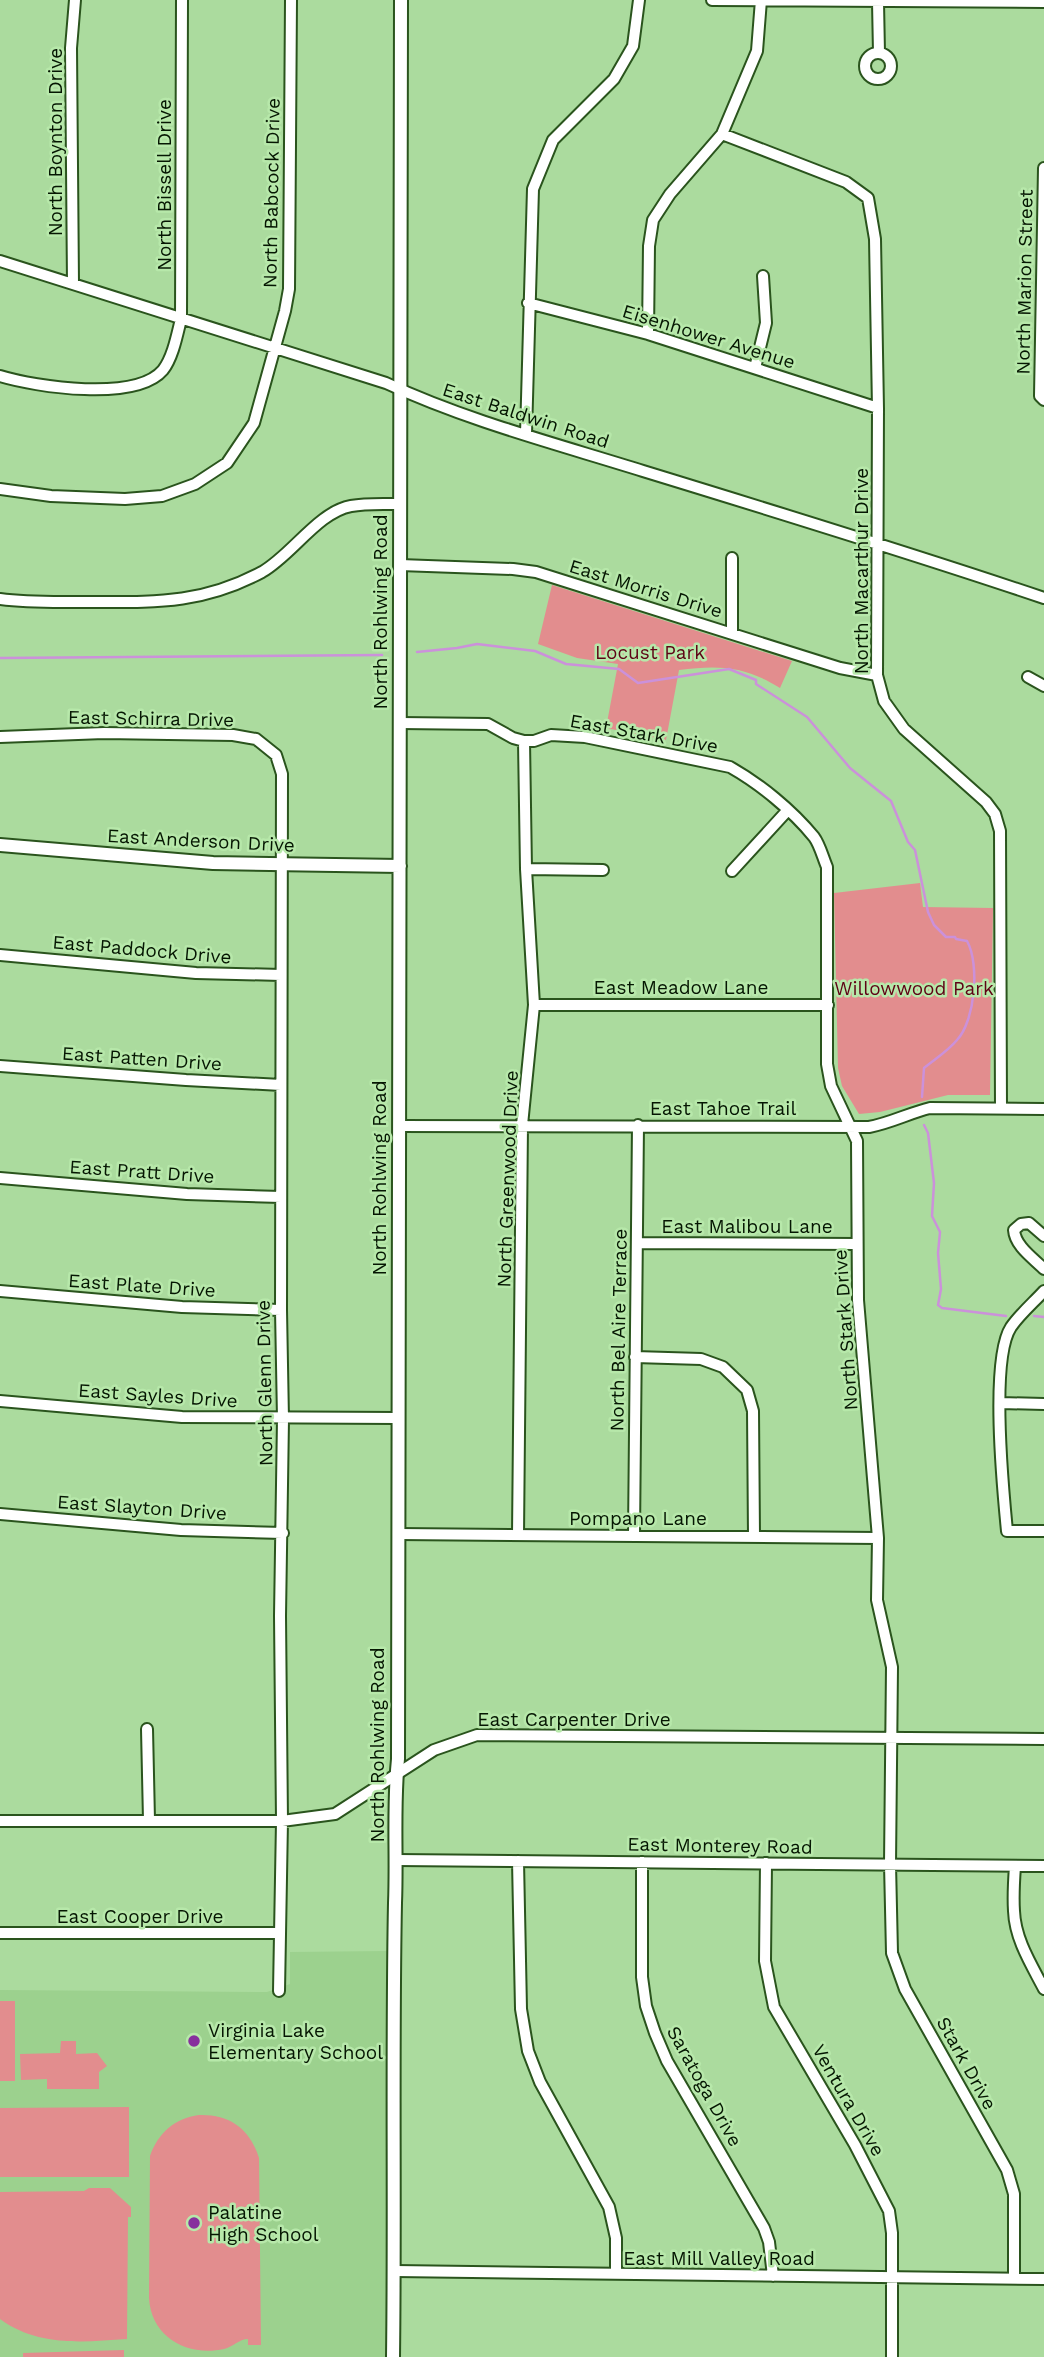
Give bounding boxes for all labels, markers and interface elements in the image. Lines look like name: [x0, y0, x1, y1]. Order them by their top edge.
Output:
street label: North Boynton Drive: [44, 48, 67, 236]
street label: North Babcock Drive: [258, 98, 285, 288]
street label: North Bissell Drive: [153, 99, 176, 271]
street label: North Marion Street: [1011, 189, 1038, 375]
street label: Eisenhower Avenue: [620, 299, 798, 374]
street label: East Baldwin Road: [440, 378, 612, 453]
street label: North Macarthur Drive: [850, 468, 873, 674]
street label: North Rohlwing Road: [369, 514, 392, 710]
street label: East Morris Drive: [566, 554, 725, 623]
park label: Locust Park: [595, 641, 705, 664]
street label: East Schirra Drive: [68, 706, 234, 731]
street label: East Stark Drive: [568, 709, 720, 758]
street label: East Anderson Drive: [106, 824, 295, 857]
street label: East Paddock Drive: [51, 930, 232, 969]
street label: East Meadow Lane: [594, 976, 768, 999]
park label: Willowwood Park: [834, 977, 994, 1000]
street label: East Patten Drive: [61, 1041, 223, 1076]
street label: North Greenwood Drive: [492, 1070, 523, 1288]
street label: North Rohlwing Road: [368, 1080, 391, 1276]
street label: East Tahoe Trail: [650, 1097, 796, 1120]
street label: East Pratt Drive: [69, 1155, 215, 1188]
street label: East Malibou Lane: [661, 1215, 833, 1238]
street label: North Bel Aire Terrace: [605, 1228, 632, 1432]
street label: North Stark Drive: [828, 1249, 863, 1411]
street label: East Plate Drive: [67, 1269, 216, 1302]
street label: North Glenn Drive: [252, 1300, 277, 1466]
street label: East Sayles Drive: [77, 1378, 239, 1413]
street label: East Slayton Drive: [56, 1490, 228, 1525]
street label: Pompano Lane: [569, 1507, 707, 1530]
street label: North Rohlwing Road: [366, 1647, 389, 1843]
street label: East Carpenter Drive: [477, 1708, 671, 1731]
street label: East Monterey Road: [627, 1832, 813, 1859]
street label: East Cooper Drive: [56, 1905, 224, 1928]
street label: Stark Drive: [932, 2013, 1002, 2114]
place label: Virginia Lake Elementary School: [208, 2019, 383, 2064]
street label: Saratoga Drive: [662, 2022, 747, 2150]
marker: Virginia Lake Elementary School: [186, 2033, 202, 2049]
street label: Ventura Drive: [807, 2040, 890, 2160]
place label: Palatine High School: [208, 2201, 319, 2246]
marker: Palatine High School: [186, 2215, 202, 2231]
street label: East Mill Valley Road: [623, 2247, 815, 2270]

